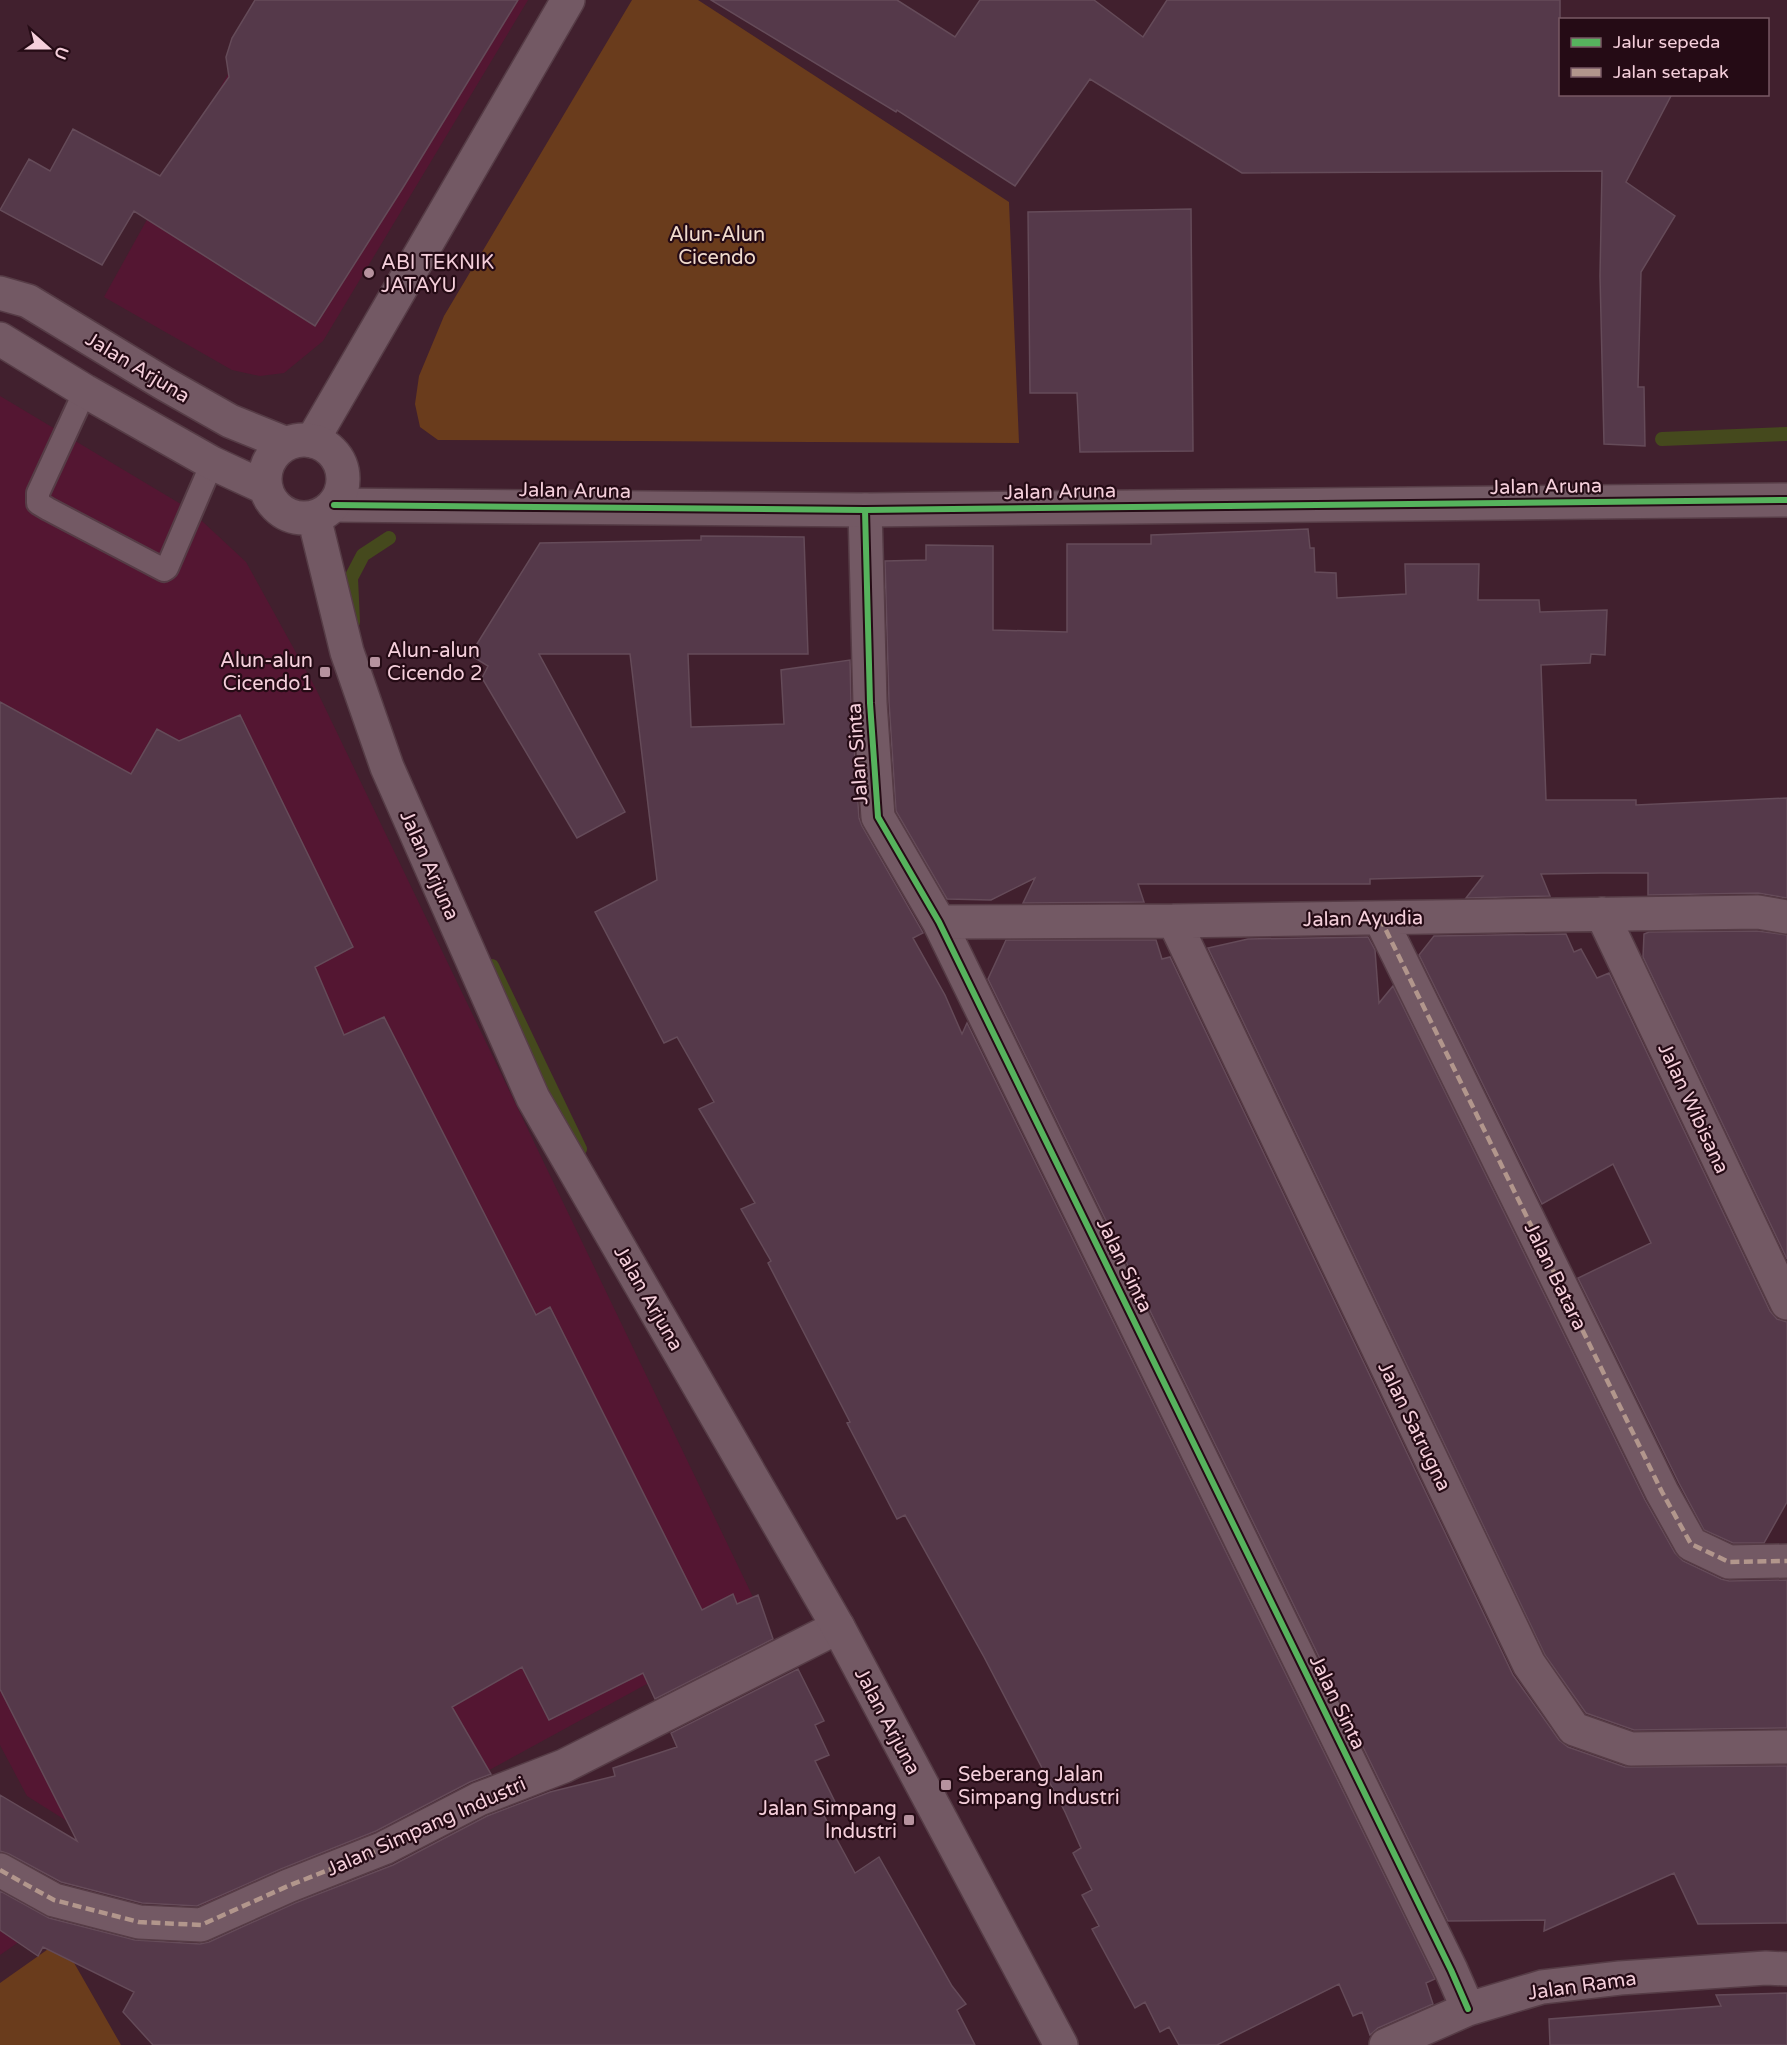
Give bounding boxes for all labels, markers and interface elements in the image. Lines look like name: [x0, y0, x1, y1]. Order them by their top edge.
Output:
north arrow: [18, 18, 78, 78]
legend: [1559, 18, 1769, 96]
text: Jalur sepeda: [1613, 31, 1720, 53]
text: U: [50, 44, 73, 62]
text: Jalan setapak: [1613, 61, 1729, 83]
park label: Alun-Alun Cicendo: [669, 223, 765, 270]
place label: ABI TEKNIK JATAYU: [381, 251, 494, 298]
marker: ABI TEKNIK JATAYU: [362, 266, 376, 280]
street label: Jalan Arjuna: [81, 327, 194, 408]
street label: Jalan Aruna: [1490, 474, 1602, 500]
street label: Jalan Aruna: [519, 478, 631, 504]
street label: Jalan Aruna: [1004, 479, 1116, 505]
place label: Alun-alun Cicendo 2: [387, 639, 483, 686]
place label: Alun-alun Cicendo1: [220, 649, 313, 696]
marker: Alun-alun Cicendo 2: [368, 655, 382, 669]
marker: Alun-alun Cicendo1: [318, 665, 332, 679]
street label: Jalan Sinta: [842, 702, 874, 806]
street label: Jalan Arjuna: [394, 807, 464, 924]
street label: Jalan Ayudia: [1303, 906, 1423, 932]
street label: Jalan Wibisana: [1652, 1039, 1734, 1177]
street label: Jalan Sinta: [1091, 1214, 1157, 1317]
street label: Jalan Batara: [1519, 1219, 1591, 1334]
street label: Jalan Arjuna: [608, 1242, 688, 1355]
street label: Jalan Satrugna: [1372, 1358, 1456, 1495]
street label: Jalan Sinta: [1304, 1651, 1370, 1754]
street label: Jalan Arjuna: [849, 1664, 925, 1779]
place label: Seberang Jalan Simpang Industri: [958, 1763, 1120, 1810]
street label: Jalan Simpang Industri: [323, 1772, 530, 1882]
marker: Seberang Jalan Simpang Industri: [939, 1778, 953, 1792]
place label: Jalan Simpang Industri: [759, 1797, 897, 1844]
marker: Jalan Simpang Industri: [902, 1813, 916, 1827]
street label: Jalan Rama: [1526, 1967, 1638, 2005]

